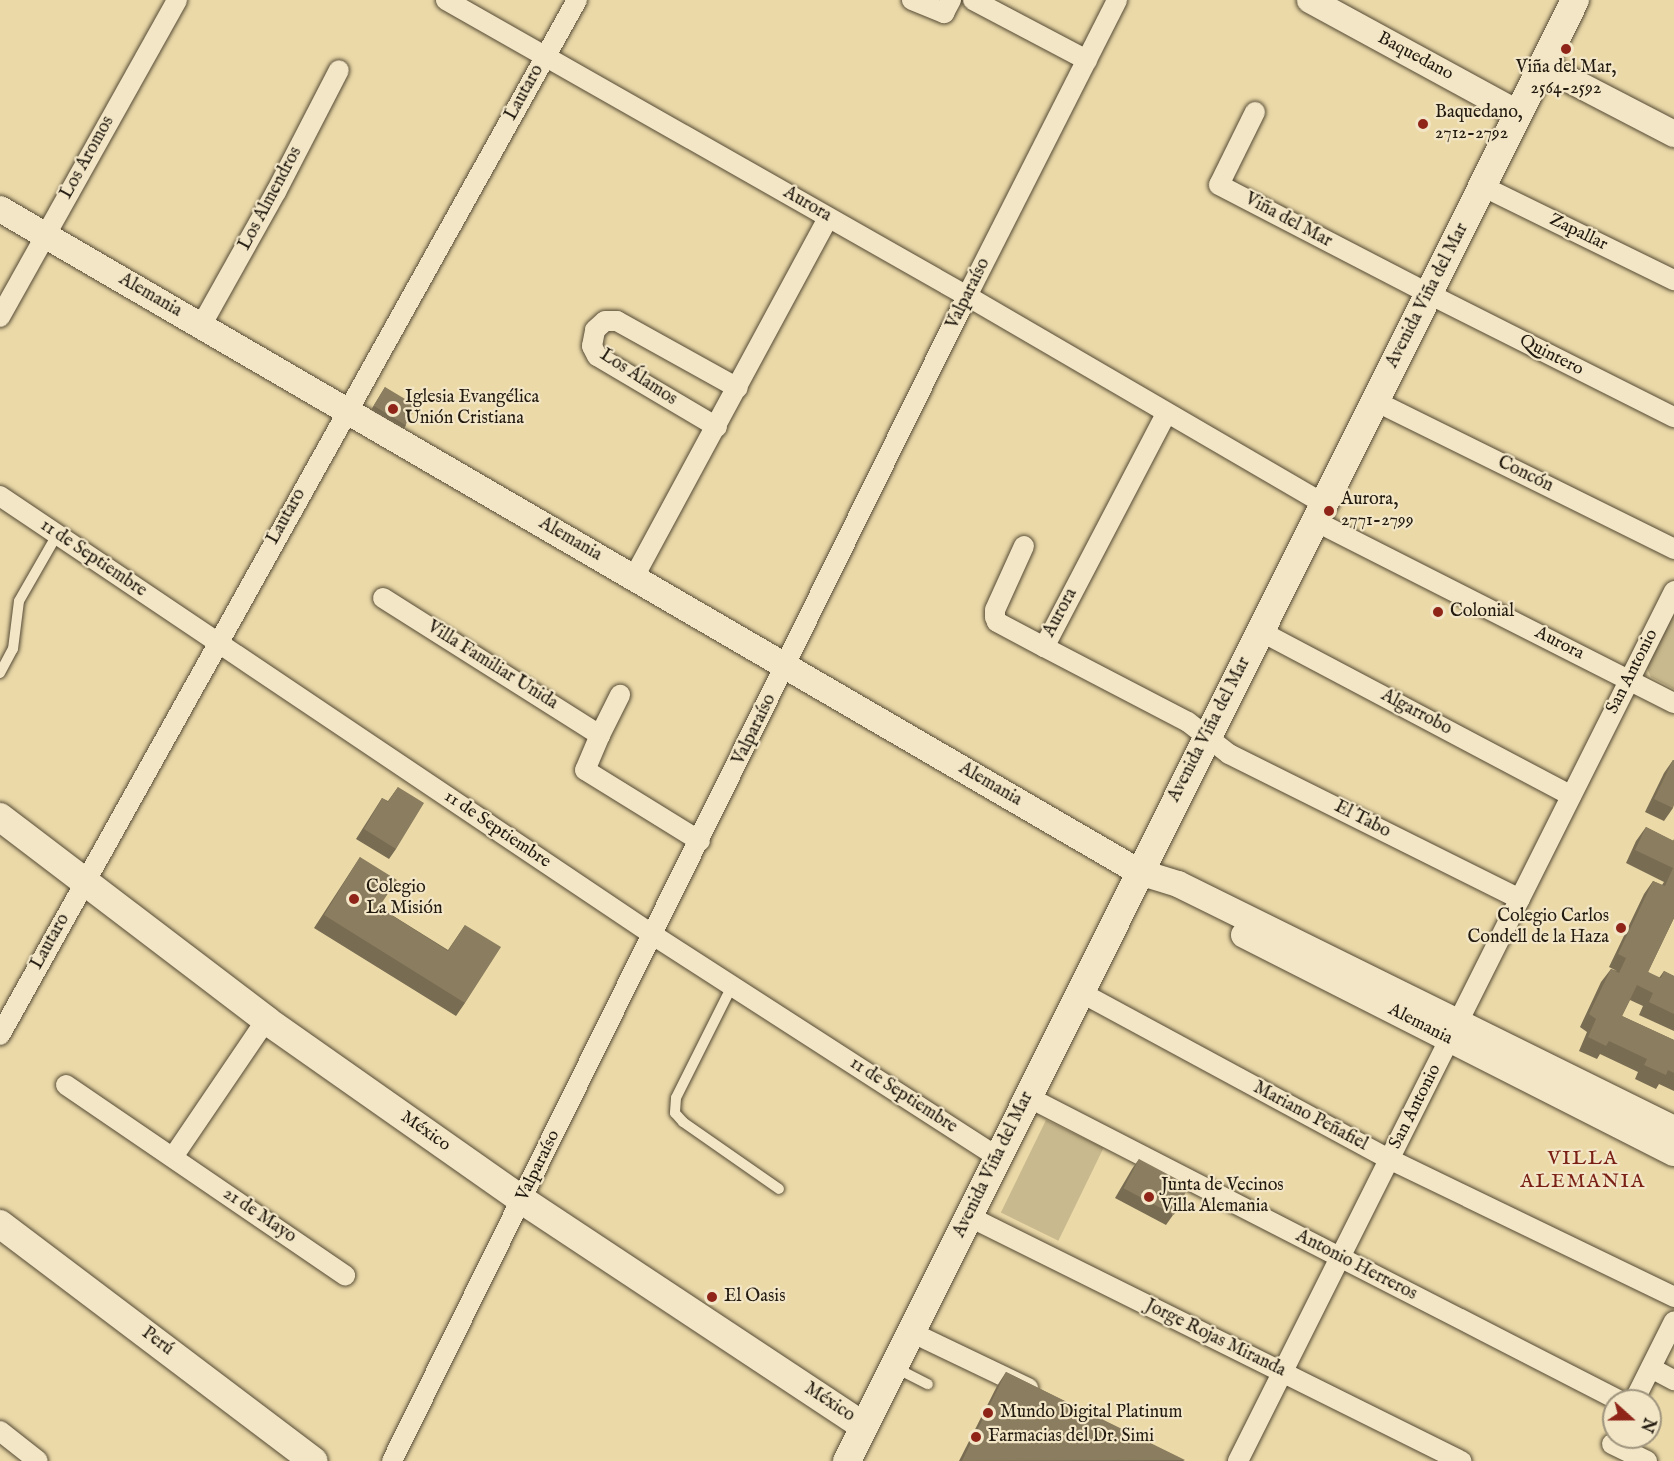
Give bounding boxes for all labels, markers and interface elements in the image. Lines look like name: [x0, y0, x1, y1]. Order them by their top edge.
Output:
street label: Baquedano: [1373, 28, 1457, 86]
marker: Viña del Mar, 2564-2592: [1559, 42, 1573, 56]
place label: Viña del Mar, 2564-2592: [1516, 58, 1616, 100]
street label: Lautaro: [501, 61, 549, 125]
place label: Baquedano, 2712-2792: [1435, 103, 1523, 146]
street label: Los Aromos: [56, 113, 120, 203]
marker: Baquedano, 2712-2792: [1416, 117, 1430, 131]
street label: Los Almendros: [235, 144, 307, 254]
street label: Aurora: [779, 183, 835, 227]
street label: Viña del Mar: [1241, 189, 1335, 253]
street label: Zapallar: [1545, 210, 1611, 256]
street label: Avenida Viña del Mar: [1382, 220, 1474, 372]
street label: Valparaíso: [943, 255, 995, 333]
street label: Alemania: [115, 269, 185, 323]
street label: Quintero: [1515, 331, 1587, 381]
street label: Los Álamos: [595, 345, 681, 411]
place label: Iglesia Evangélica Unión Cristiana: [405, 388, 539, 430]
marker: Iglesia Evangélica Unión Cristiana: [386, 402, 400, 416]
street label: Concón: [1494, 452, 1556, 498]
street label: Lautaro: [263, 485, 311, 549]
place label: Aurora, 2771-2799: [1341, 490, 1414, 532]
marker: Aurora, 2771-2799: [1322, 504, 1336, 518]
street label: Alemania: [535, 513, 605, 567]
street label: 11 de Septiembre: [36, 515, 150, 603]
street label: Aurora: [1039, 585, 1083, 641]
place label: Colonial: [1450, 601, 1514, 623]
marker: Colonial: [1431, 605, 1445, 619]
street label: Villa Familiar Unida: [423, 617, 561, 715]
street label: Aurora: [1531, 623, 1587, 665]
street label: San Antonio: [1602, 626, 1664, 718]
street label: Avenida Viña del Mar: [1164, 654, 1256, 806]
street label: Algarrobo: [1377, 685, 1455, 741]
street label: Valparaíso: [729, 691, 781, 769]
street label: Alemania: [955, 758, 1025, 812]
street label: 11 de Septiembre: [440, 786, 554, 874]
street label: El Tabo: [1330, 797, 1394, 843]
place label: Colegio La Misión: [366, 878, 443, 920]
marker: Colegio La Misión: [347, 892, 361, 906]
place label: Colegio Carlos Condell de la Haza: [1467, 907, 1609, 950]
street label: Lautaro: [27, 910, 75, 974]
marker: Colegio Carlos Condell de la Haza: [1614, 921, 1628, 935]
street label: Alemania: [1384, 1000, 1456, 1050]
street label: 11 de Septiembre: [845, 1053, 961, 1139]
street label: San Antonio: [1385, 1061, 1447, 1153]
street label: Mariano Peñafiel: [1249, 1078, 1371, 1156]
street label: Avenida Viña del Mar: [949, 1089, 1039, 1241]
street label: México: [396, 1107, 454, 1157]
street label: Valparaíso: [513, 1127, 565, 1205]
district label: VILLA ALEMANIA: [1520, 1146, 1646, 1193]
place label: Junta de Vecinos Villa Alemania: [1161, 1176, 1284, 1218]
street label: 21 de Mayo: [218, 1184, 300, 1248]
marker: Junta de Vecinos Villa Alemania: [1142, 1190, 1156, 1204]
street label: Antonio Herreros: [1292, 1226, 1420, 1306]
place label: El Oasis: [724, 1286, 785, 1308]
marker: El Oasis: [705, 1290, 719, 1304]
street label: Jorge Rojas Miranda: [1141, 1296, 1289, 1382]
street label: Perú: [137, 1323, 177, 1361]
street label: México: [800, 1379, 858, 1427]
north arrow: [1602, 1389, 1662, 1449]
place label: Mundo Digital Platinum: [1000, 1402, 1182, 1424]
marker: Mundo Digital Platinum: [981, 1406, 995, 1420]
text: N: [1635, 1415, 1659, 1435]
place label: Farmacias del Dr. Simi: [988, 1426, 1154, 1448]
marker: Farmacias del Dr. Simi: [969, 1430, 983, 1444]

